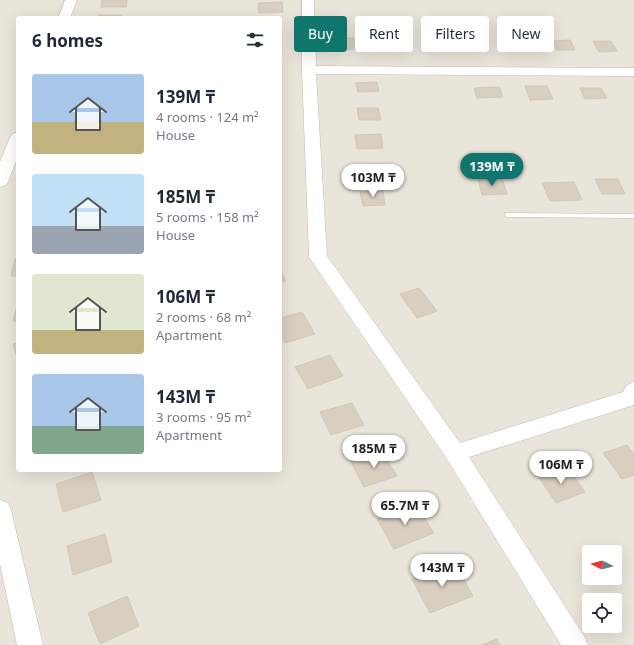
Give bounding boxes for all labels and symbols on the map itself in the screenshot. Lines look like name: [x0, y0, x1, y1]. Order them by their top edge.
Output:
pin: 139M ₸: [459, 153, 525, 187]
pin: 103M ₸: [340, 164, 406, 198]
pin: 185M ₸: [341, 435, 407, 469]
pin: 106M ₸: [528, 451, 594, 485]
pin: 65.7M ₸: [368, 492, 442, 526]
north arrow: [582, 545, 622, 585]
pin: 143M ₸: [409, 554, 475, 588]

